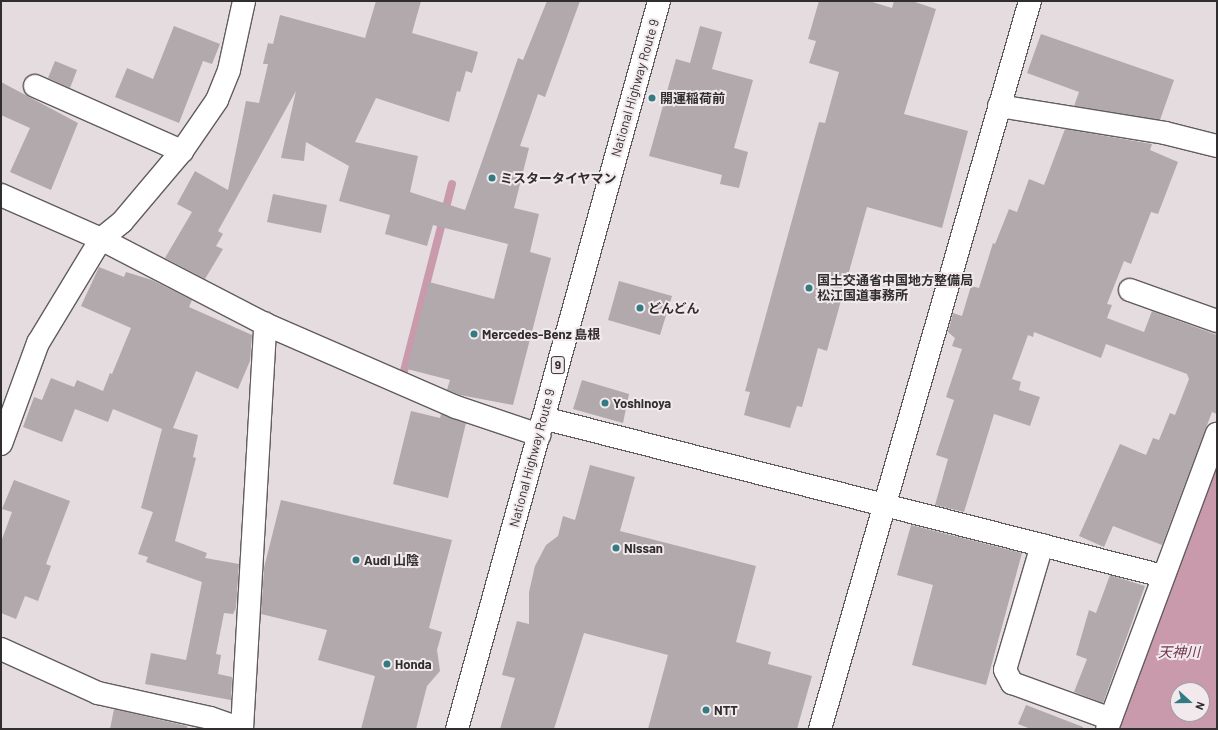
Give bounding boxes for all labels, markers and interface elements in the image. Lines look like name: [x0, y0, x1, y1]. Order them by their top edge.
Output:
street label: National Highway Route 9: [608, 17, 662, 159]
place label: 開運稲荷前: [660, 90, 725, 106]
marker: 開運稲荷前: [647, 93, 657, 103]
place label: ミスタータイヤマン: [500, 170, 617, 186]
marker: ミスタータイヤマン: [487, 173, 497, 183]
place label: 国土交通省中国地方整備局 松江国道事務所: [817, 273, 973, 304]
marker: 国土交通省中国地方整備局 松江国道事務所: [804, 283, 814, 293]
place label: どんどん: [648, 300, 700, 316]
marker: どんどん: [635, 303, 645, 313]
place label: Mercedes-Benz 島根: [482, 326, 600, 342]
marker: Mercedes-Benz 島根: [469, 329, 479, 339]
road number: 9: [550, 355, 566, 375]
street label: National Highway Route 9: [506, 387, 558, 529]
place label: Yoshinoya: [613, 395, 671, 411]
marker: Yoshinoya: [600, 398, 610, 408]
place label: Nissan: [624, 540, 663, 556]
marker: Nissan: [611, 543, 621, 553]
place label: Audi 山陰: [364, 552, 419, 568]
marker: Audi 山陰: [351, 555, 361, 565]
water label: 天神川: [1158, 644, 1200, 660]
place label: Honda: [395, 656, 432, 672]
marker: Honda: [382, 659, 392, 669]
north arrow: [1170, 682, 1210, 722]
text: N: [1193, 700, 1208, 712]
place label: NTT: [714, 702, 738, 718]
marker: NTT: [701, 705, 711, 715]

